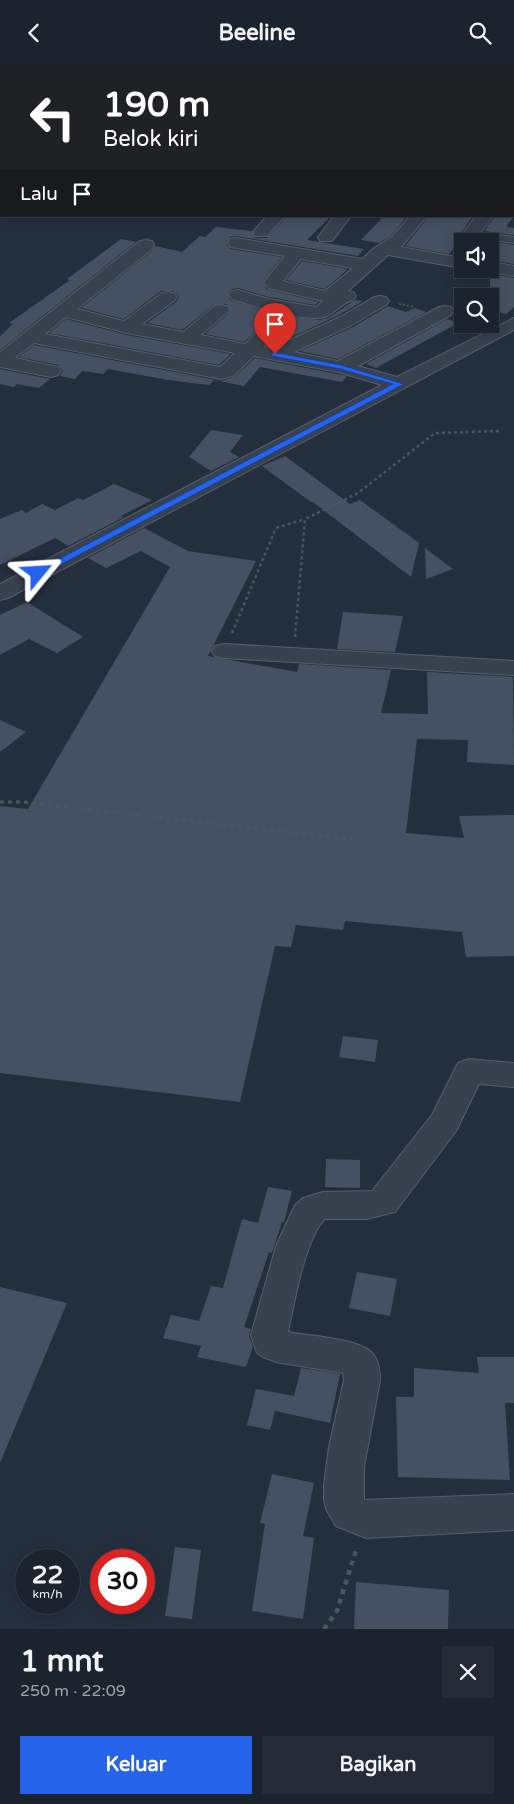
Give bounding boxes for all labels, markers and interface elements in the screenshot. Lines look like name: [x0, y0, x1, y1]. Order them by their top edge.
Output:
icon: back: [20, 19, 48, 47]
icon: search: [466, 19, 494, 47]
text: Beeline: [219, 20, 295, 46]
text: 190 m: [103, 84, 210, 126]
icon: left: [20, 85, 85, 150]
text: Belok kiri: [103, 126, 199, 152]
icon: arrive: [68, 180, 96, 208]
text: Lalu: [20, 183, 58, 205]
map controls: [454, 233, 499, 333]
button: sound: [454, 233, 499, 278]
button: search: [454, 288, 499, 333]
pin: [254, 303, 296, 354]
icon: arrive: [261, 310, 289, 338]
position arrow: [11, 546, 63, 598]
speed limit sign: 30: [90, 1549, 155, 1614]
text: 22: [32, 1560, 63, 1590]
text: km/h: [32, 1587, 63, 1601]
text: 1 mnt: [20, 1643, 104, 1680]
button: close: [442, 1646, 494, 1698]
text: 250 m · 22:09: [20, 1681, 126, 1701]
button: Keluar: [20, 1736, 252, 1794]
button: Bagikan: [262, 1736, 494, 1794]

